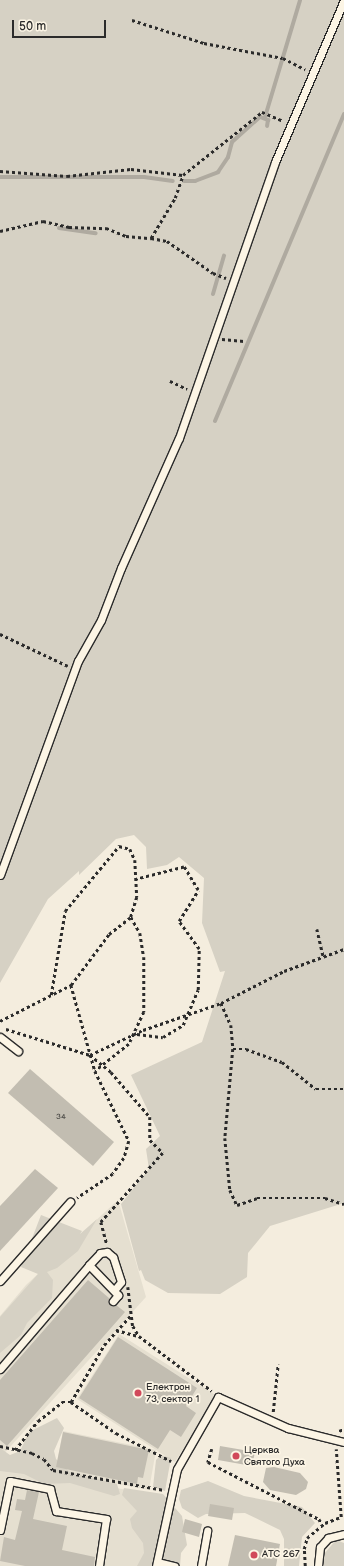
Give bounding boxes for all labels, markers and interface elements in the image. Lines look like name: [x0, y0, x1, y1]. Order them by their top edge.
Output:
scale bar: [14, 12, 108, 38]
text: 50 m: [19, 19, 46, 34]
house number: 34: [56, 1112, 66, 1122]
place label: Електрон 73, сектор 1: [146, 1381, 199, 1404]
marker: Електрон 73, сектор 1: [133, 1388, 143, 1398]
place label: Церква Святого Духа: [244, 1444, 305, 1468]
marker: Церква Святого Духа: [231, 1451, 241, 1461]
place label: АТС 267: [262, 1549, 300, 1561]
marker: АТС 267: [249, 1550, 259, 1560]

